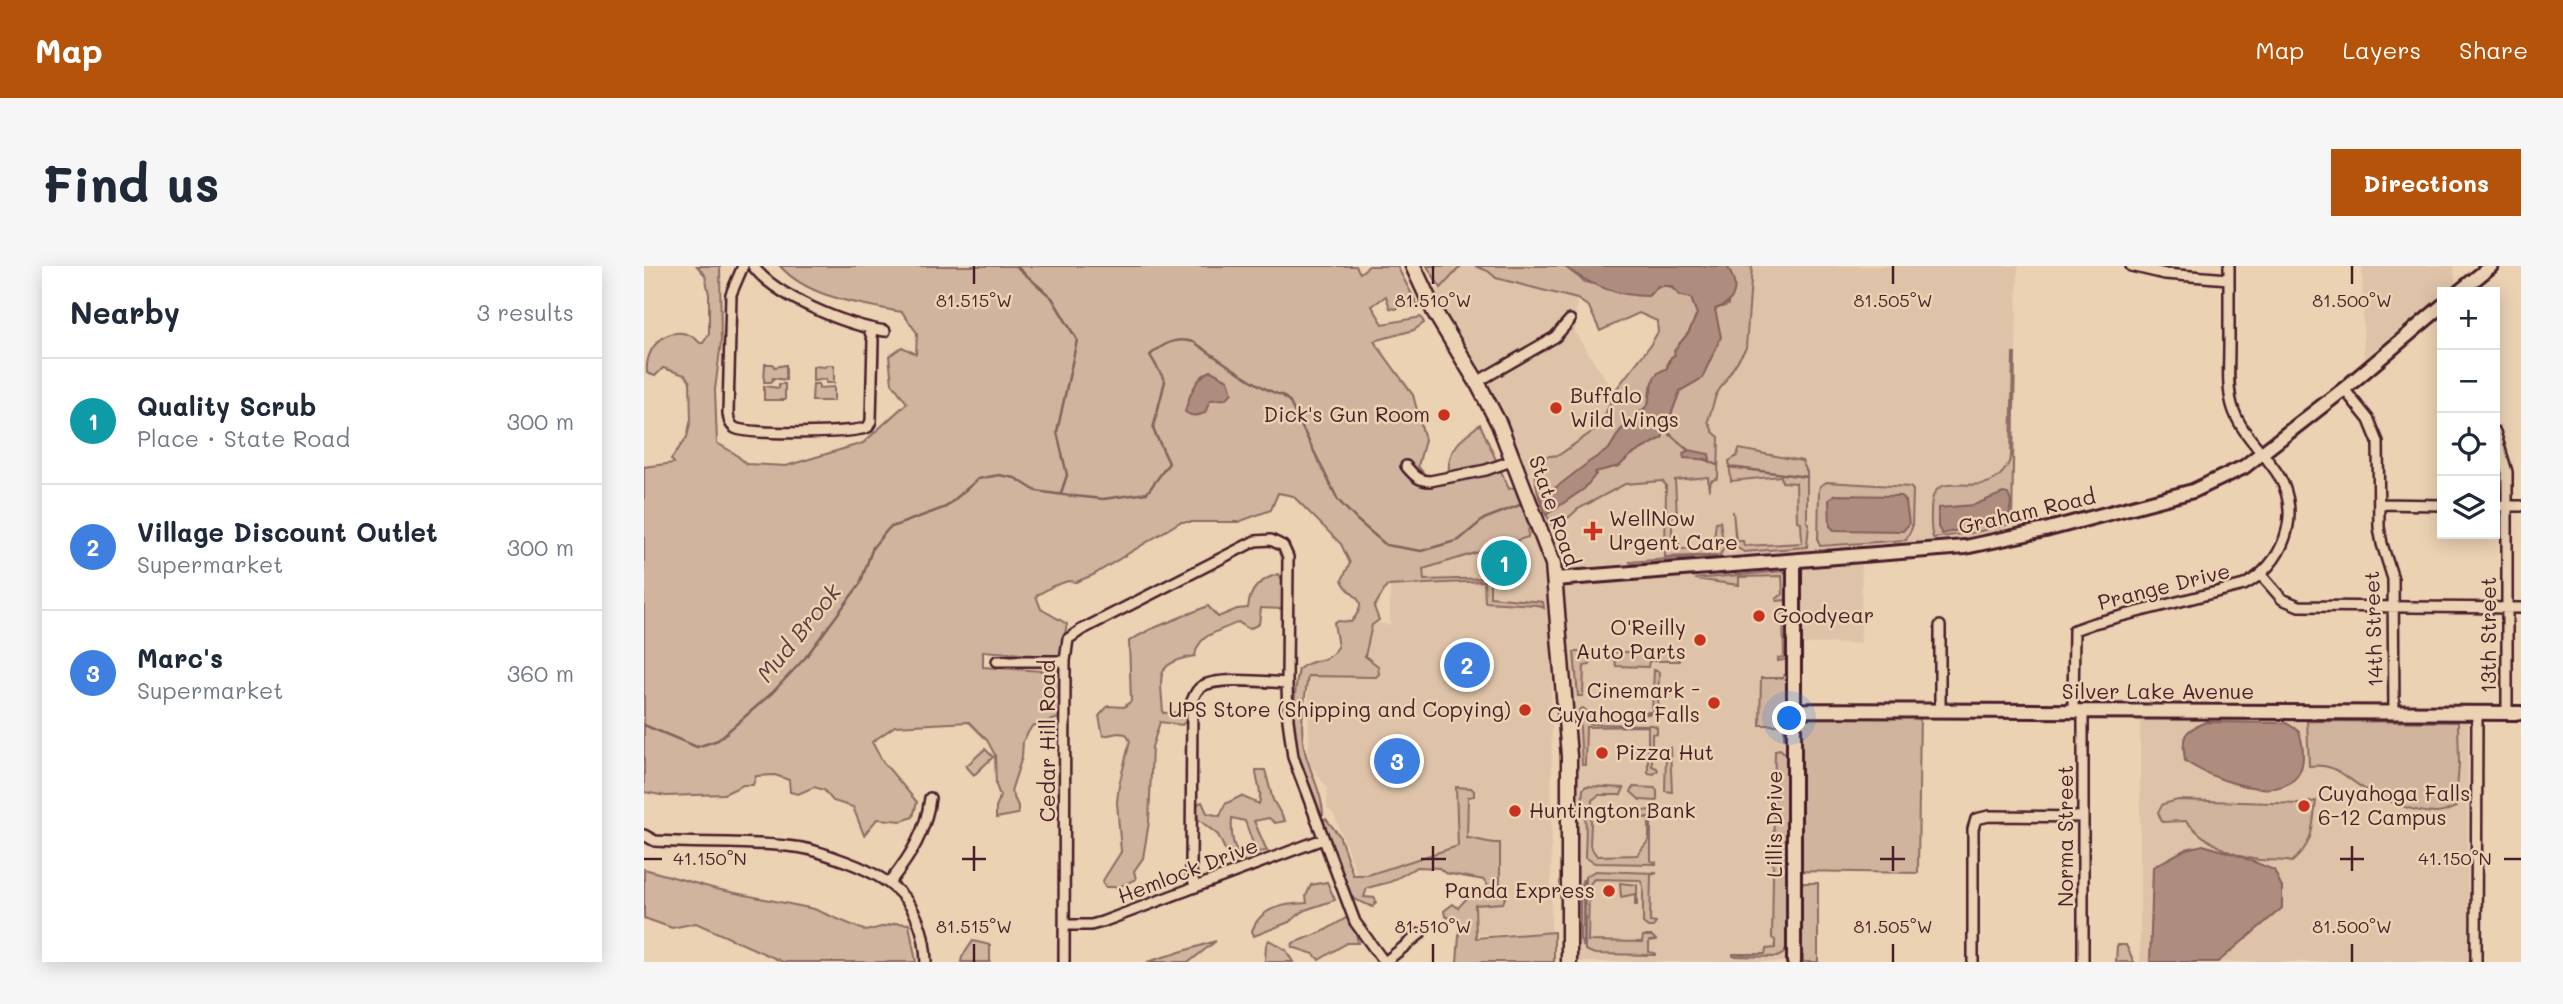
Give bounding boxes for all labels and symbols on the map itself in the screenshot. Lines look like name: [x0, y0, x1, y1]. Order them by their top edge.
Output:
text: 81.515°W: [936, 288, 1012, 312]
text: 81.510°W: [1395, 288, 1471, 312]
text: 81.505°W: [1853, 288, 1933, 312]
text: 81.500°W: [2312, 288, 2392, 312]
place label: Buffalo Wild Wings: [1570, 381, 1679, 432]
place label: Dick's Gun Room: [1264, 400, 1430, 427]
marker: Buffalo Wild Wings: [1548, 400, 1564, 416]
marker: Dick's Gun Room: [1436, 407, 1452, 423]
street label: State Road: [1524, 452, 1587, 569]
street label: Graham Road: [1955, 482, 2098, 539]
place label: WellNow Urgent Care: [1609, 504, 1738, 555]
marker: WellNow Urgent Care: [1583, 521, 1603, 541]
pin: 1: [1481, 537, 1527, 589]
street label: Prange Drive: [2095, 556, 2233, 615]
street label: 14th Street: [2357, 570, 2388, 688]
water label: Mud Brook: [749, 576, 848, 688]
street label: 13th Street: [2474, 577, 2501, 693]
place label: Goodyear: [1773, 601, 1874, 628]
marker: Goodyear: [1751, 608, 1767, 624]
place label: O'Reilly Auto Parts: [1576, 613, 1686, 664]
marker: O'Reilly Auto Parts: [1692, 632, 1708, 648]
pin: 2: [1444, 639, 1490, 691]
street label: Cedar Hill Road: [1033, 660, 1060, 822]
place label: Cinemark - Cuyahoga Falls: [1548, 676, 1700, 727]
street label: Silver Lake Avenue: [2062, 677, 2254, 704]
place label: UPS Store (Shipping and Copying): [1168, 695, 1511, 722]
marker: Cinemark - Cuyahoga Falls: [1706, 695, 1722, 711]
your location: [1772, 701, 1806, 735]
marker: UPS Store (Shipping and Copying): [1517, 702, 1533, 718]
pin: 3: [1374, 735, 1420, 787]
place label: Pizza Hut: [1616, 738, 1714, 765]
marker: Pizza Hut: [1594, 745, 1610, 761]
street label: Norma Street: [2051, 765, 2078, 907]
street label: Lillis Drive: [1760, 771, 1787, 877]
place label: Cuyahoga Falls 6-12 Campus: [2318, 779, 2470, 830]
place label: Huntington Bank: [1529, 796, 1696, 823]
marker: Cuyahoga Falls 6-12 Campus: [2296, 798, 2312, 814]
marker: Huntington Bank: [1507, 803, 1523, 819]
street label: Hemlock Drive: [1113, 830, 1261, 909]
text: 41.150°N: [673, 846, 747, 870]
text: 41.150°N: [2418, 846, 2492, 870]
place label: Panda Express: [1445, 876, 1595, 903]
marker: Panda Express: [1601, 883, 1617, 899]
text: 81.515°W: [936, 914, 1012, 938]
text: 81.510°W: [1395, 914, 1471, 938]
text: 81.505°W: [1853, 914, 1933, 938]
text: 81.500°W: [2312, 914, 2392, 938]

